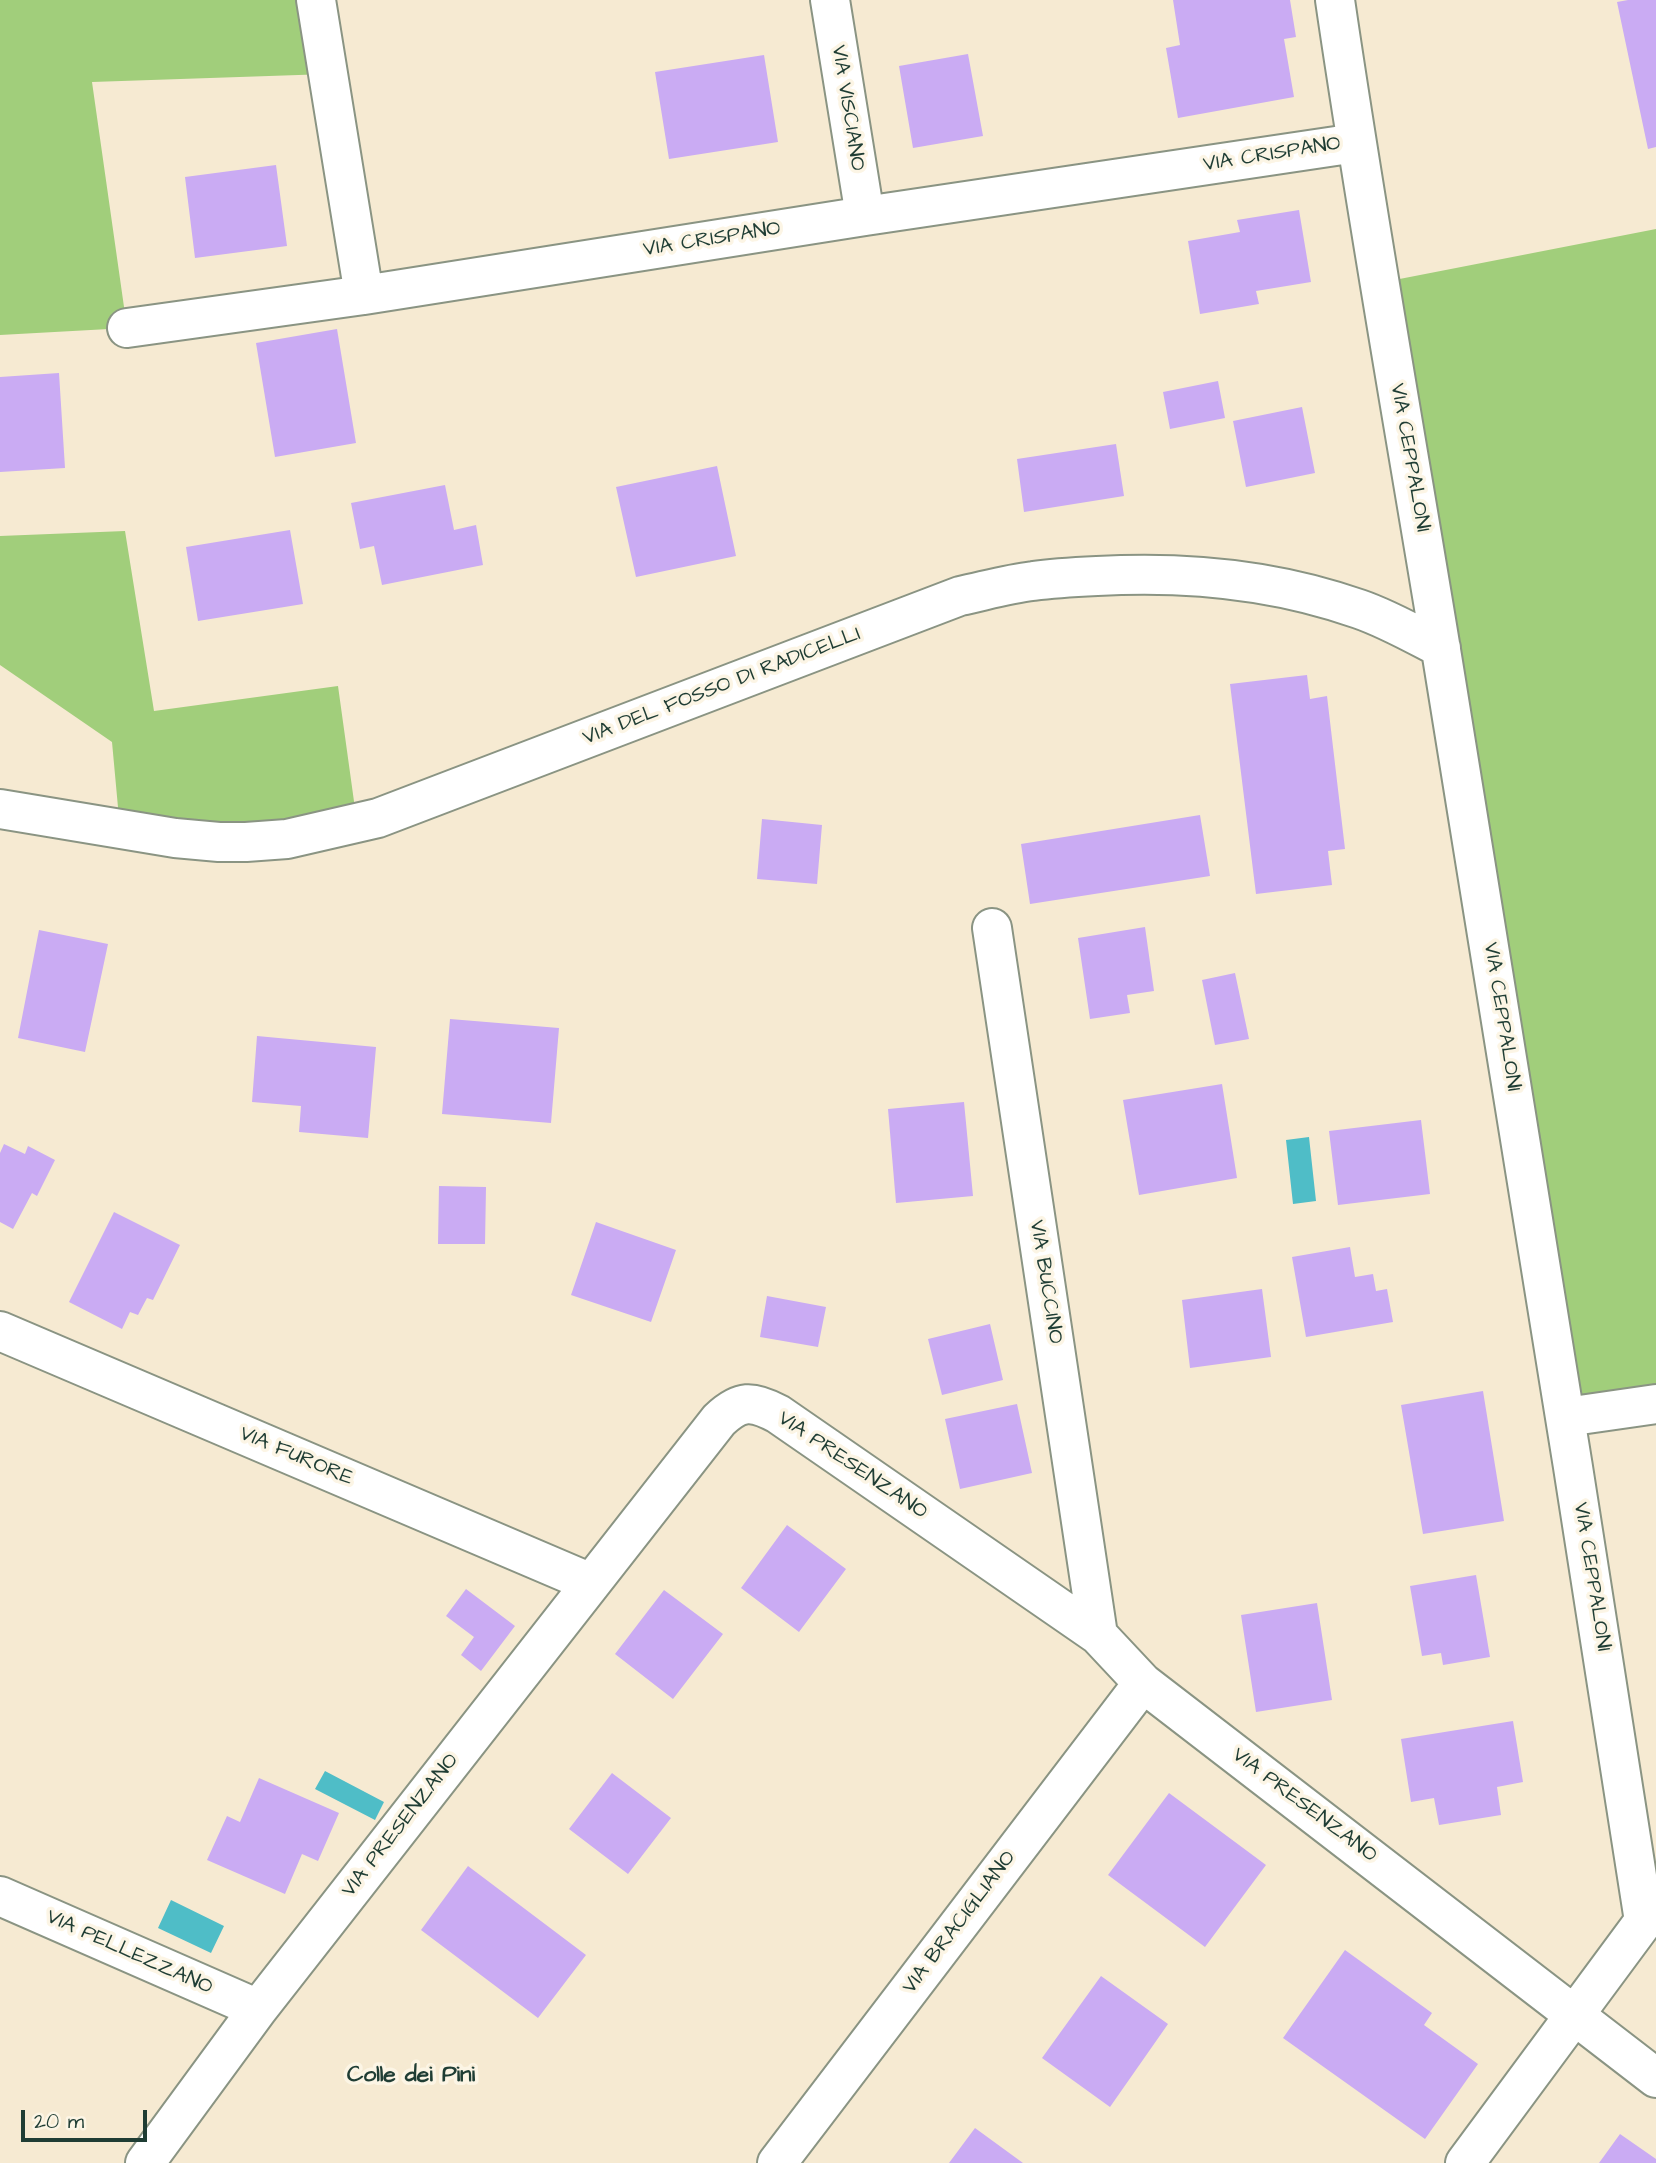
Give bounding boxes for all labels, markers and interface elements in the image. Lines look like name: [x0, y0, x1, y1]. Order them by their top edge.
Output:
street label: VIA VISCIANO: [825, 43, 869, 173]
street label: VIA CRISPANO: [1201, 132, 1343, 178]
street label: VIA CRISPANO: [641, 217, 783, 263]
street label: VIA CEPPALONI: [1384, 382, 1434, 534]
street label: VIA DEL FOSSO DI RADICELLI: [580, 622, 864, 752]
street label: VIA CEPPALONI: [1477, 941, 1525, 1093]
street label: VIA BUCCINO: [1023, 1218, 1067, 1346]
street label: VIA PRESENZANO: [772, 1407, 932, 1525]
street label: VIA FURORE: [235, 1422, 357, 1492]
street label: VIA CEPPALONI: [1567, 1501, 1615, 1653]
street label: VIA PRESENZANO: [1226, 1743, 1382, 1869]
street label: VIA PRESENZANO: [337, 1749, 465, 1903]
street label: VIA BRACIGLIANO: [898, 1847, 1022, 1999]
street label: VIA PELLEZZANO: [42, 1905, 216, 2001]
district label: Colle dei Pini: [347, 2062, 475, 2090]
scale bar: [24, 2096, 150, 2140]
text: 20 m: [34, 2107, 84, 2136]

